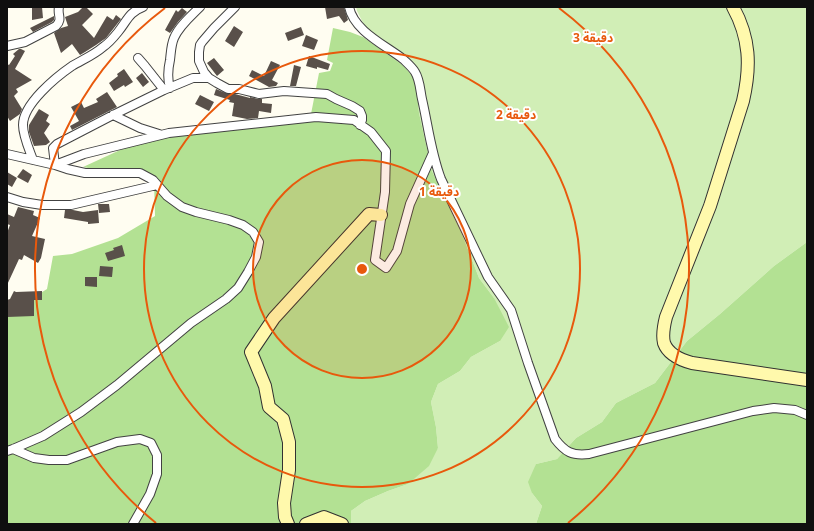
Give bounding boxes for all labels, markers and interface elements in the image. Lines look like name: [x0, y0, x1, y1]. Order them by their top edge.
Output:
text: 3 دقيقة: [573, 26, 613, 51]
text: 2 دقيقة: [496, 103, 536, 128]
text: 1 دقيقة: [419, 180, 459, 205]
centre of rings: [355, 262, 369, 276]

